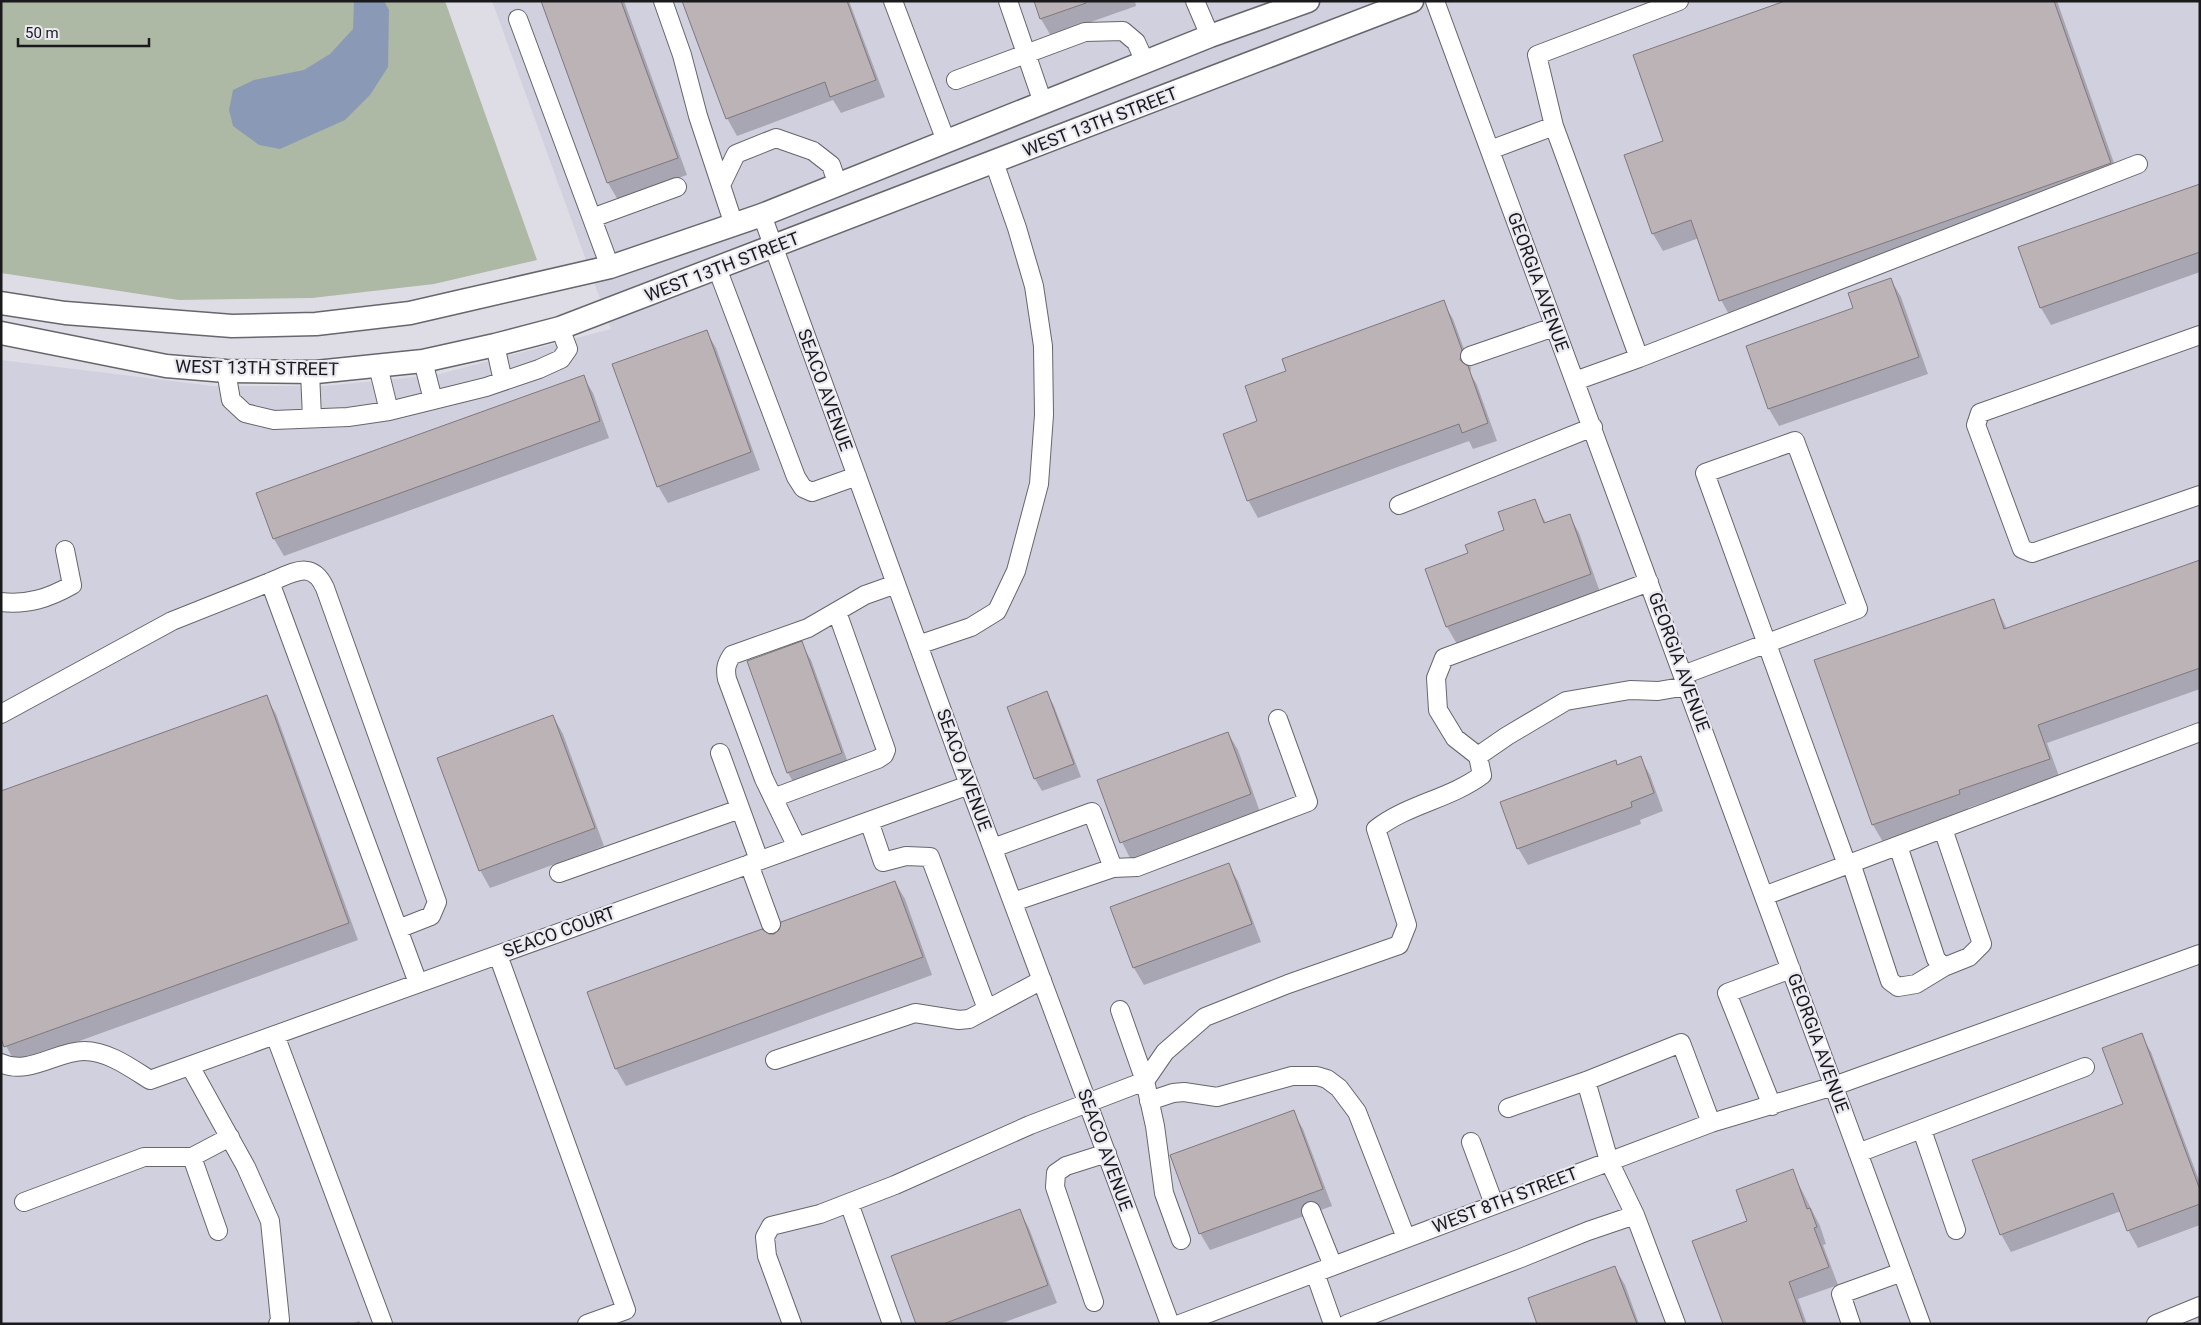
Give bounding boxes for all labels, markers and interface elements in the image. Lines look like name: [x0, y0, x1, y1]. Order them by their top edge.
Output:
scale bar: [18, 15, 149, 47]
text: 50 m: [25, 24, 59, 42]
street label: WEST 13TH STREET: [1020, 82, 1180, 161]
street label: GEORGIA AVENUE: [1503, 209, 1573, 354]
street label: WEST 13TH STREET: [642, 227, 802, 306]
street label: SEACO AVENUE: [794, 326, 857, 454]
street label: WEST 13TH STREET: [175, 356, 339, 379]
street label: GEORGIA AVENUE: [1644, 589, 1714, 734]
street label: SEACO AVENUE: [933, 706, 996, 834]
street label: SEACO COURT: [500, 901, 618, 962]
street label: GEORGIA AVENUE: [1783, 970, 1853, 1115]
street label: SEACO AVENUE: [1074, 1086, 1137, 1214]
street label: WEST 8TH STREET: [1429, 1162, 1581, 1237]

